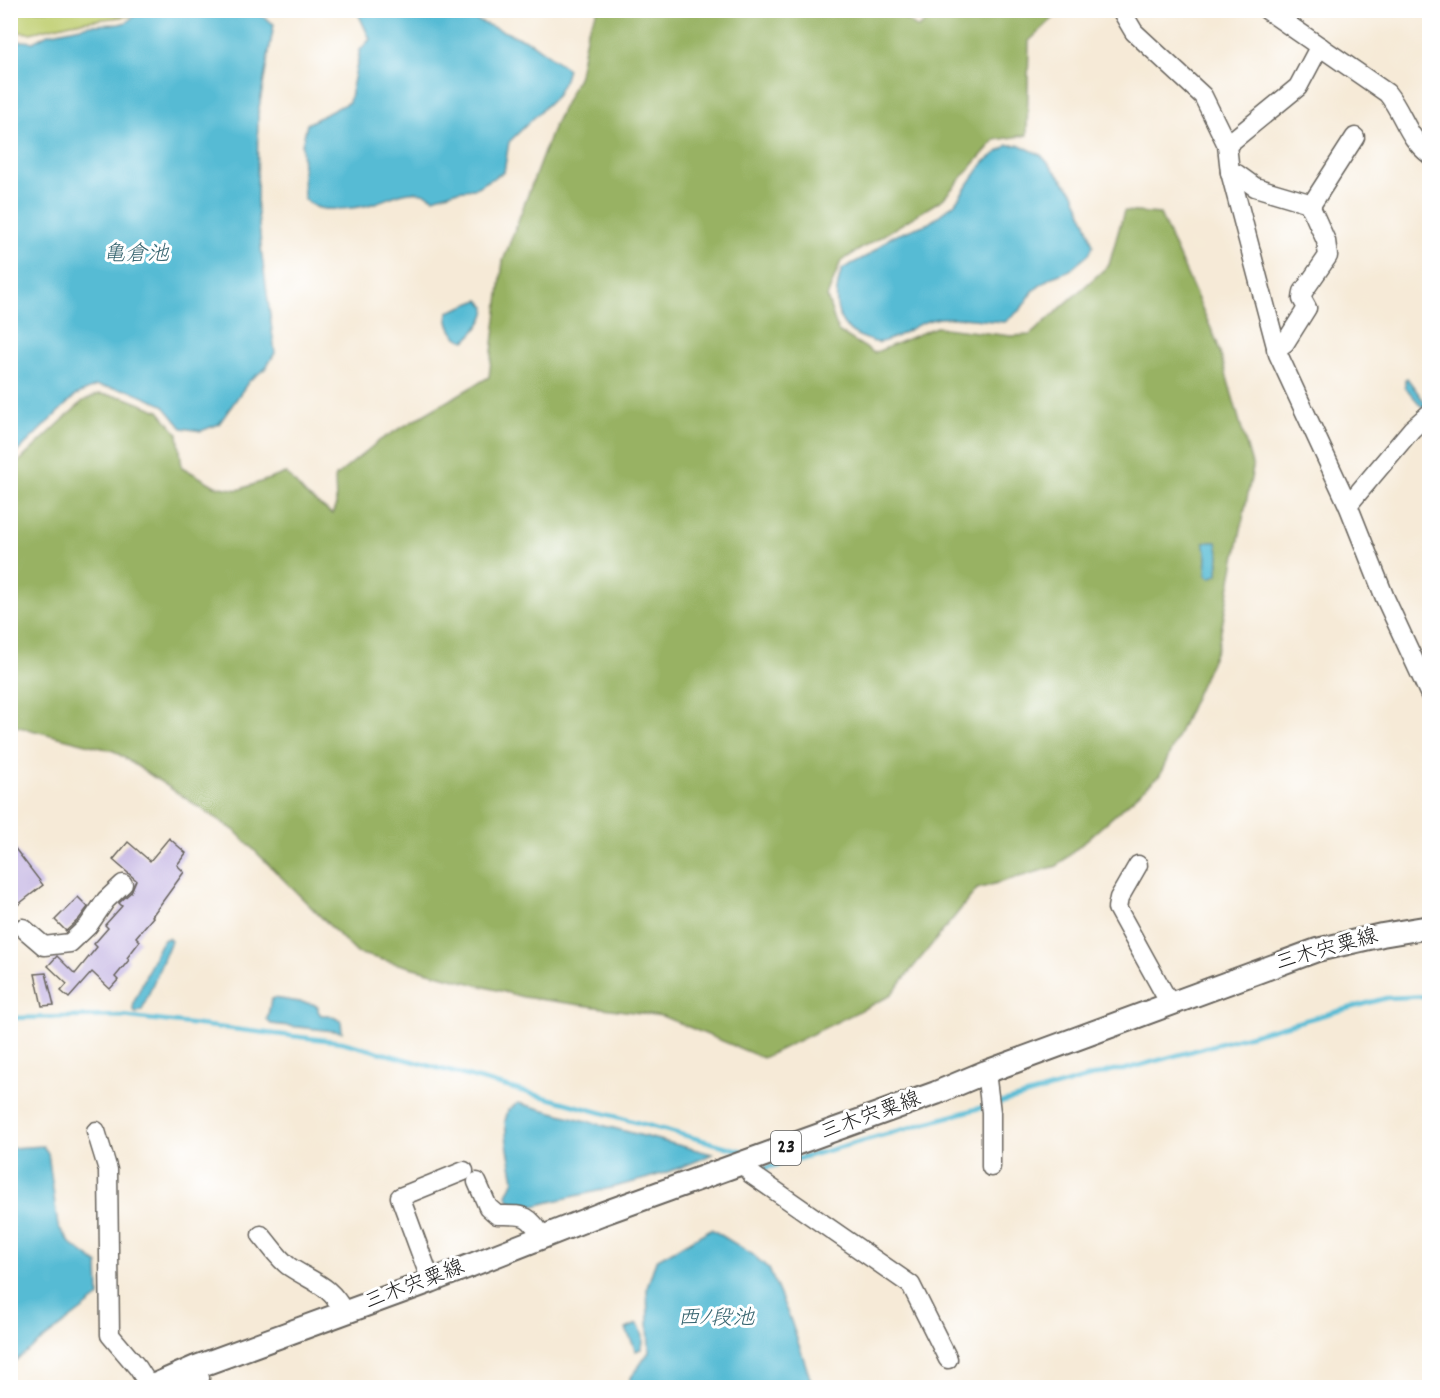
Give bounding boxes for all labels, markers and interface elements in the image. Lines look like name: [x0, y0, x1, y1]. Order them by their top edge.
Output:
water label: 亀倉池: [103, 240, 170, 271]
street label: 三木宍粟線: [1272, 922, 1382, 980]
street label: 三木宍粟線: [817, 1085, 925, 1149]
road number: 23: [771, 1131, 801, 1165]
street label: 三木宍粟線: [361, 1253, 469, 1319]
water label: 西ﾉ段池: [677, 1304, 755, 1335]

